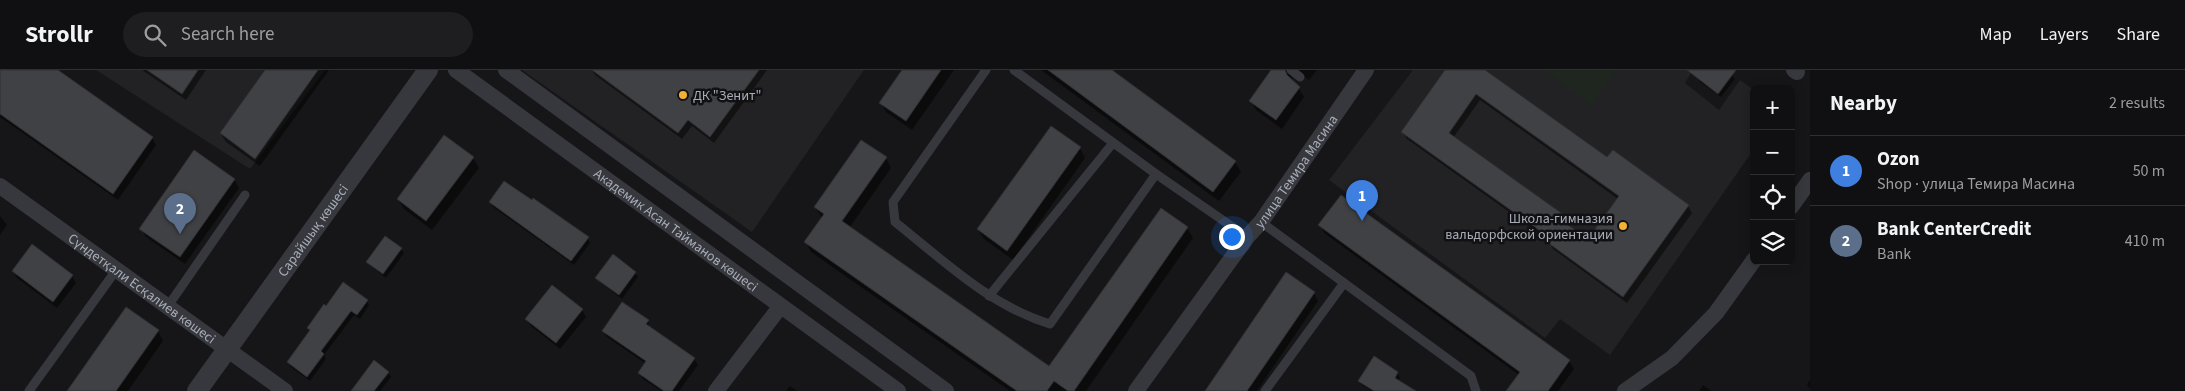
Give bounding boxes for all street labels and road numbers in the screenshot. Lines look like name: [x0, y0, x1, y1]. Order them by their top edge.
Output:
street label: улица Темира Масина: [1251, 111, 1343, 233]
street label: Академик Асан Тайманов көшесі: [589, 164, 762, 297]
street label: Сарайшық көшесі: [273, 181, 354, 281]
street label: Сүндетқали Есқалиев көшесі: [63, 229, 219, 349]

